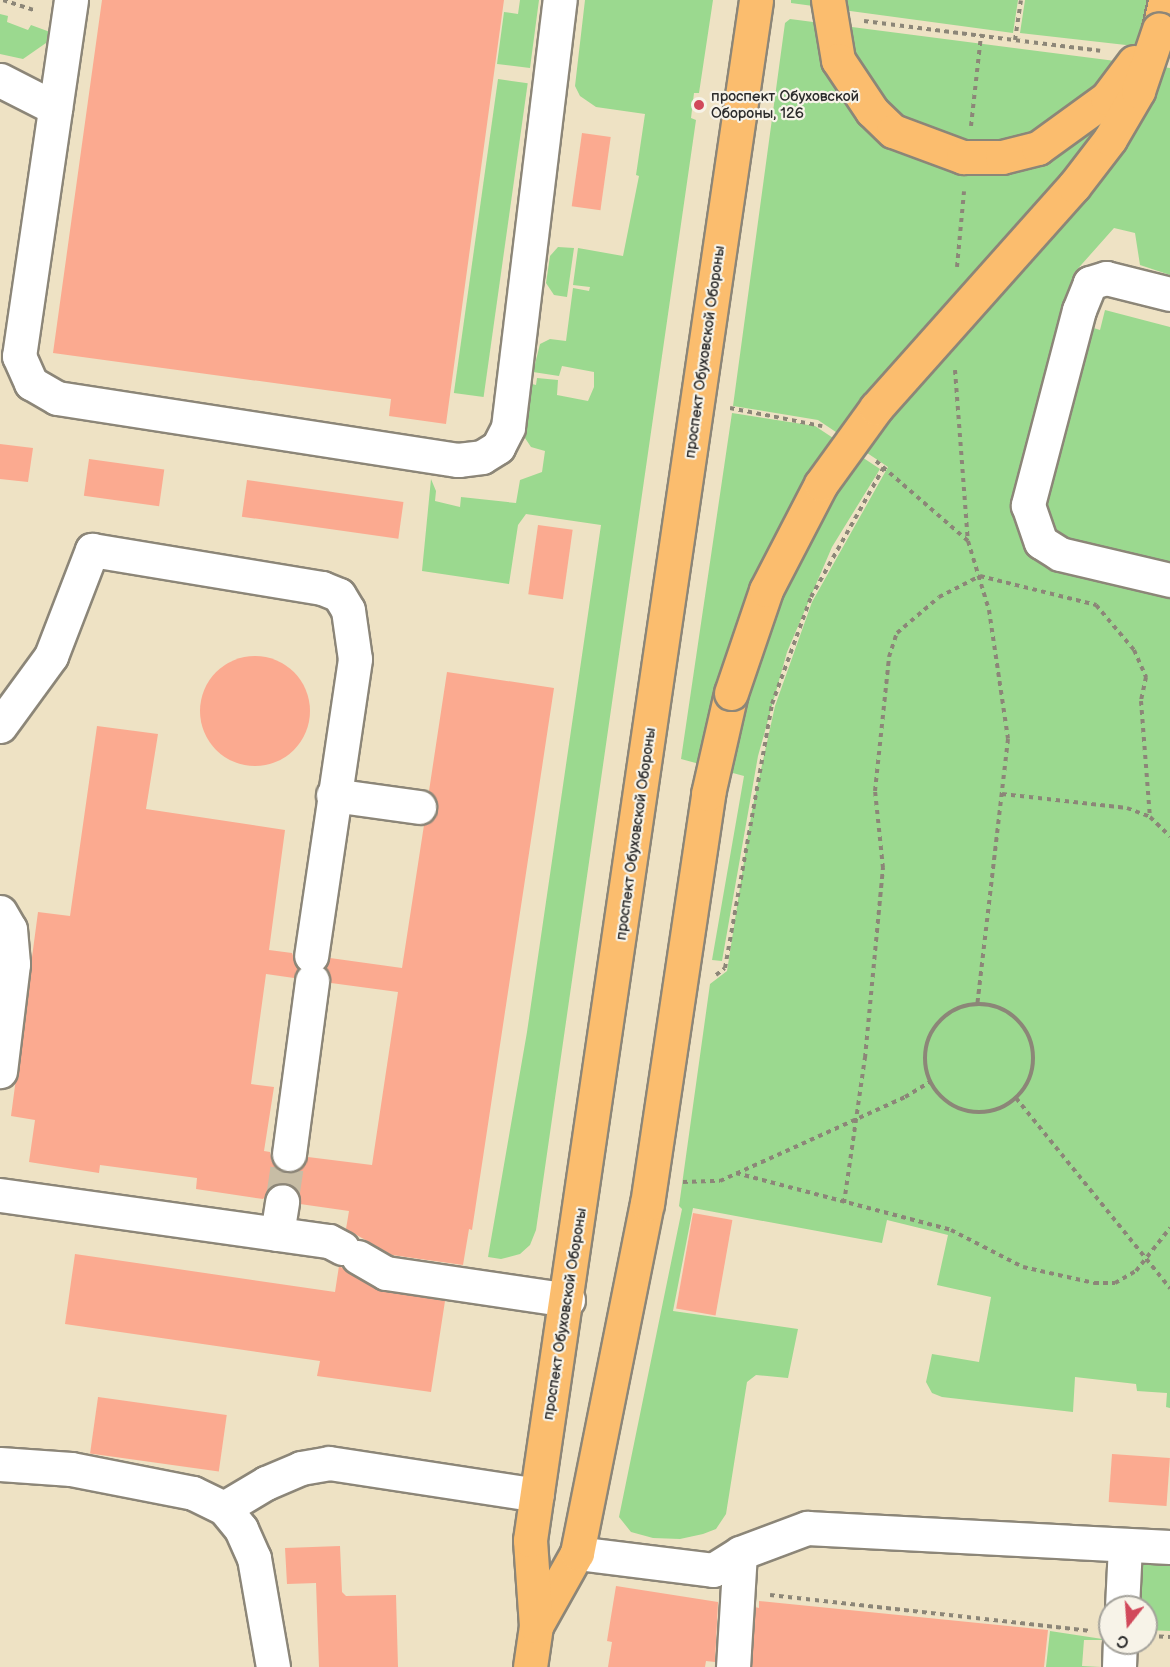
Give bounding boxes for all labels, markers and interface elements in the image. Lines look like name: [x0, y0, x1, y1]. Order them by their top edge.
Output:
place label: проспект Обуховской Обороны, 126: [711, 87, 859, 122]
marker: проспект Обуховской Обороны, 126: [692, 98, 706, 112]
street label: проспект Обуховской Обороны: [681, 245, 729, 459]
street label: проспект Обуховской Обороны: [612, 727, 660, 941]
street label: проспект Обуховской Обороны: [539, 1207, 591, 1421]
north arrow: [1098, 1595, 1158, 1655]
text: С: [1115, 1630, 1131, 1651]

